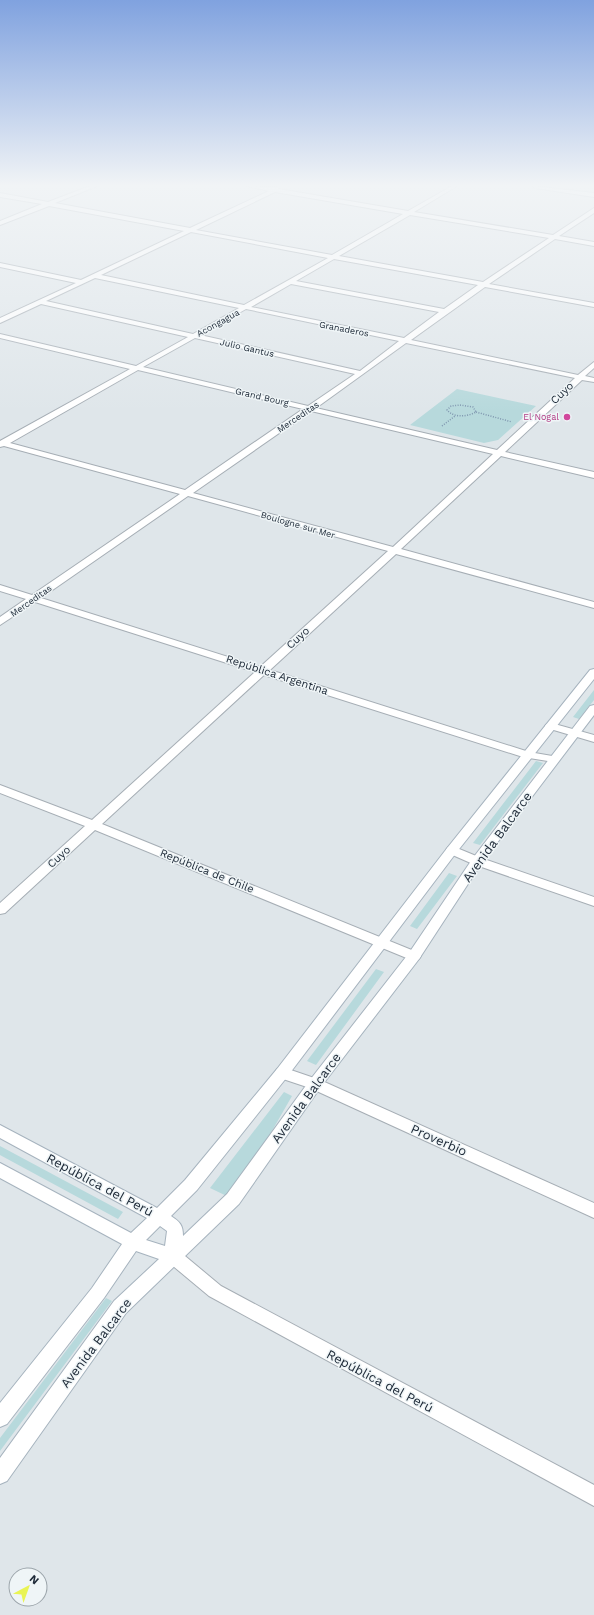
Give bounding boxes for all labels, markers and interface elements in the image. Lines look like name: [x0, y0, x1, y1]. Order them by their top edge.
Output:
street label: Acongagua: [195, 307, 241, 339]
street label: Granaderos: [318, 319, 370, 339]
street label: Julio Gantus: [219, 337, 275, 359]
street label: Cuyo: [548, 379, 576, 407]
street label: Grand Bourg: [234, 386, 290, 408]
street label: Merceditas: [275, 399, 321, 435]
place label: El Nogal: [523, 412, 559, 422]
marker: El Nogal: [562, 412, 572, 422]
street label: Boulogne sur Mer: [260, 510, 337, 540]
street label: Merceditas: [8, 583, 54, 619]
street label: Cuyo: [284, 624, 312, 652]
street label: República Argentina: [224, 652, 330, 698]
street label: Avenida Balcarce: [459, 789, 535, 885]
street label: Cuyo: [45, 843, 73, 871]
street label: República de Chile: [158, 846, 256, 896]
street label: Avenida Balcarce: [268, 1050, 344, 1146]
street label: Proverbio: [409, 1121, 470, 1159]
street label: República del Perú: [44, 1151, 156, 1219]
street label: Avenida Balcarce: [58, 1295, 134, 1391]
street label: República del Perú: [324, 1347, 436, 1415]
north arrow: [8, 1567, 48, 1607]
text: N: [27, 1572, 42, 1587]

